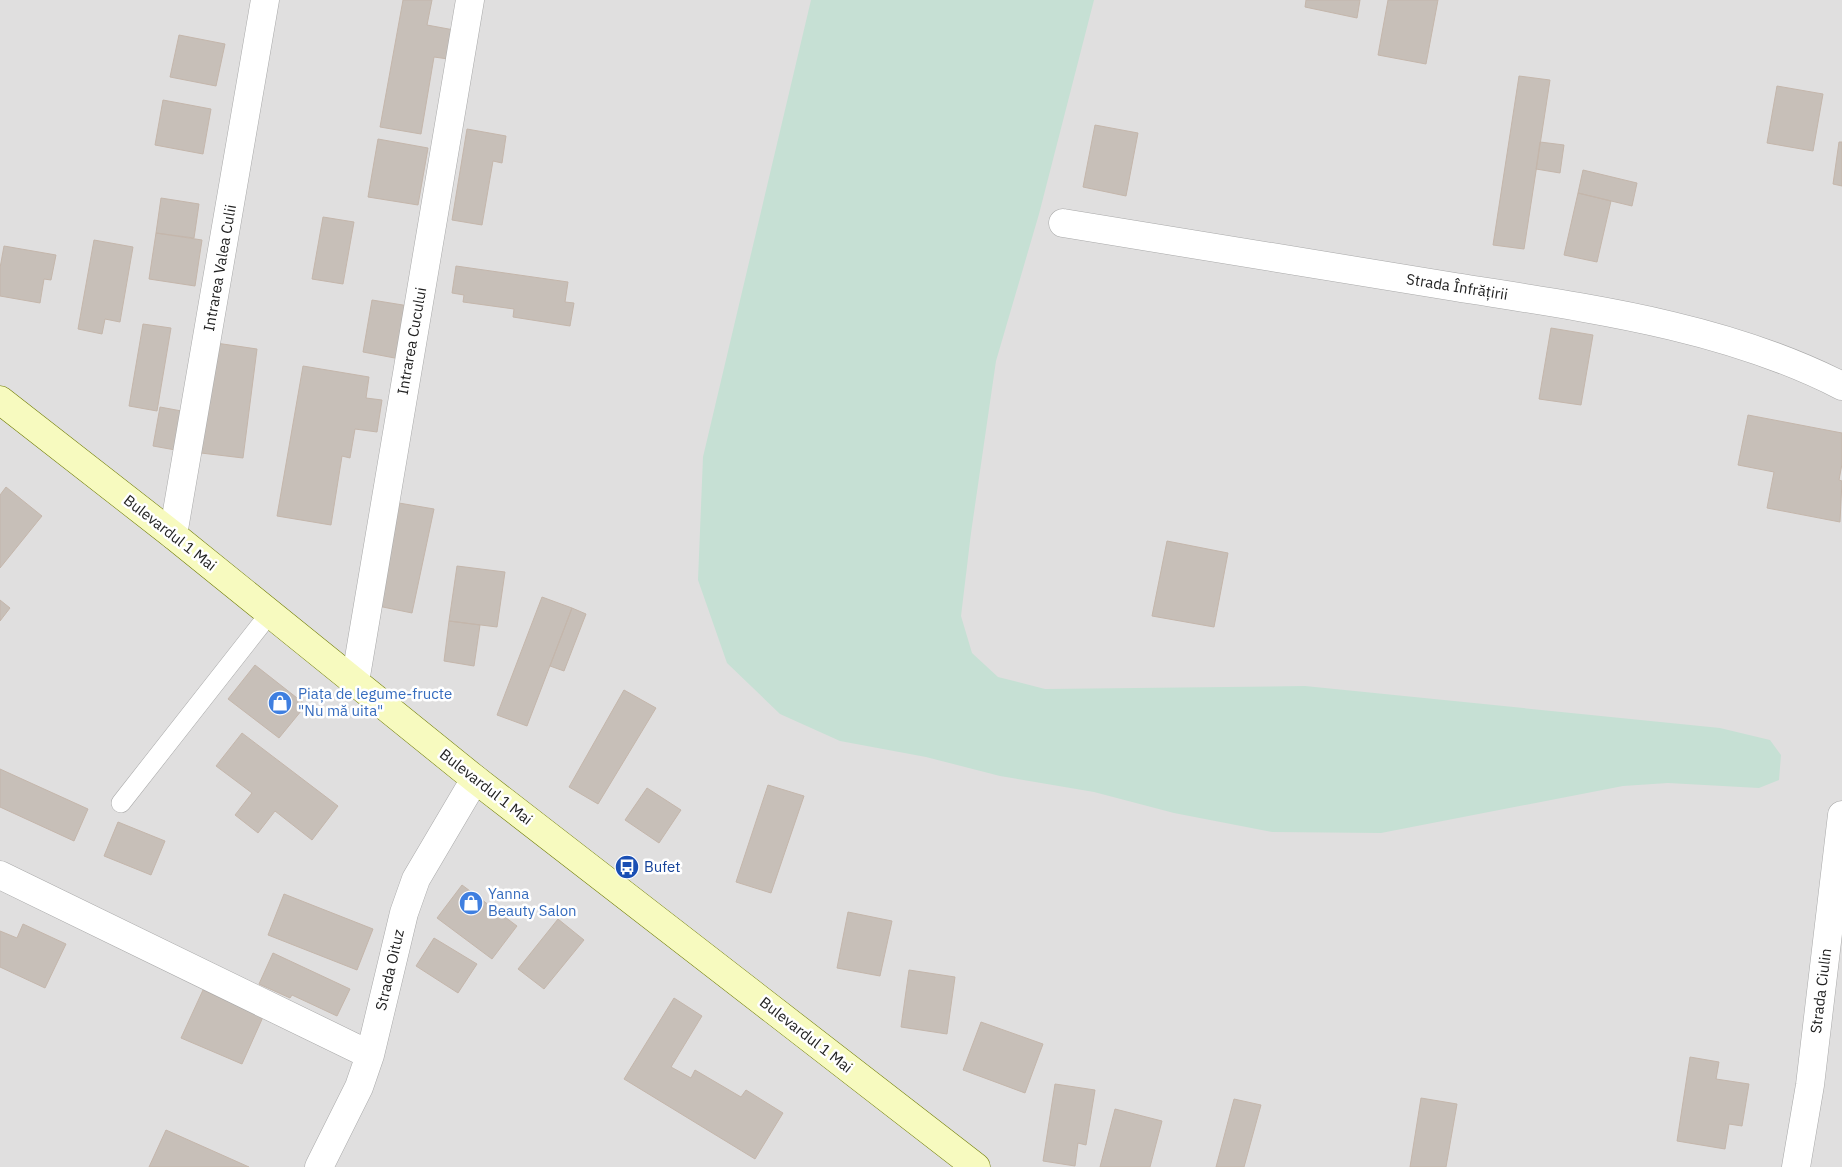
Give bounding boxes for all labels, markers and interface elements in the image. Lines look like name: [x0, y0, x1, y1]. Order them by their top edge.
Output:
street label: Intrarea Valea Culii: [199, 203, 240, 333]
street label: Strada Înfrățirii: [1405, 269, 1509, 304]
street label: Intrarea Cucului: [393, 286, 430, 396]
street label: Bulevardul 1 Mai: [120, 490, 220, 575]
place label: Piața de legume-fructe "Nu mă uita": [298, 684, 452, 720]
shop icon: Piața de legume-fructe "Nu mă uita": [267, 690, 293, 716]
street label: Bulevardul 1 Mai: [436, 744, 536, 829]
bus stop icon: Bufet: [614, 854, 640, 880]
place label: Bufet: [644, 857, 681, 876]
place label: Yanna Beauty Salon: [488, 884, 577, 920]
shop icon: Yanna Beauty Salon: [458, 890, 484, 916]
street label: Strada Oituz: [371, 927, 408, 1012]
street label: Strada Ciulin: [1806, 947, 1835, 1035]
street label: Bulevardul 1 Mai: [756, 992, 856, 1077]

